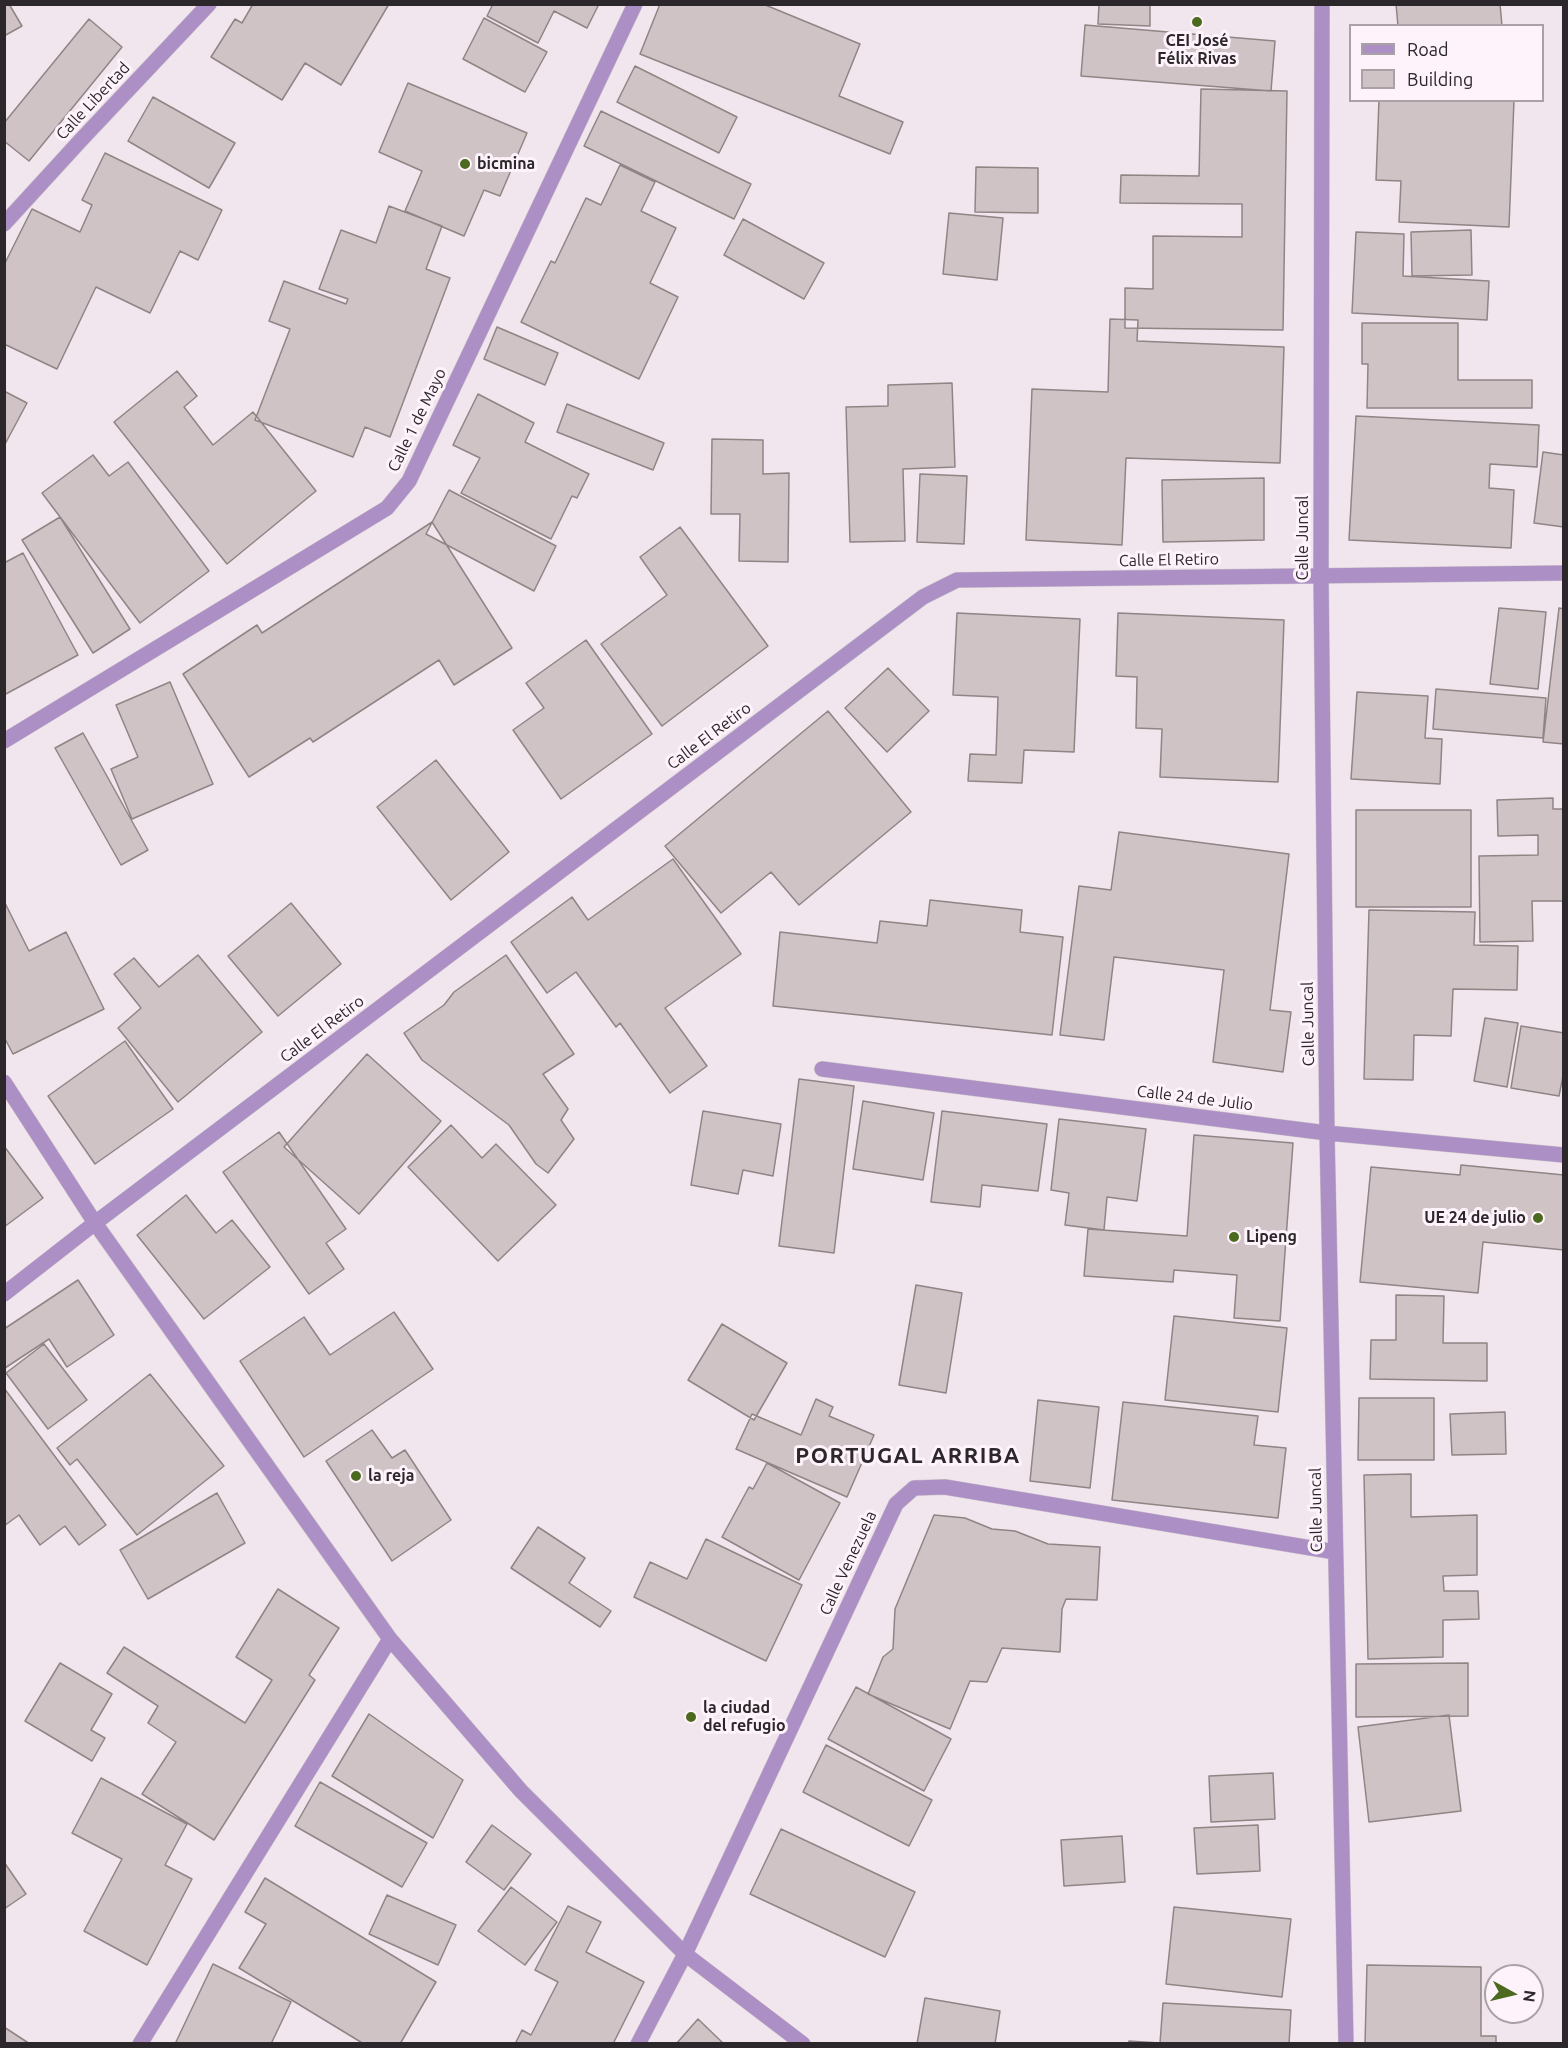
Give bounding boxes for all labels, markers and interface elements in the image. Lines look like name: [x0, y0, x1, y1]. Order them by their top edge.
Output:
marker: CEI José Félix Rivas: [1190, 15, 1204, 29]
legend: [1349, 24, 1544, 102]
place label: CEI José Félix Rivas: [1157, 31, 1237, 69]
text: Road: [1407, 39, 1449, 59]
street label: Calle Libertad: [52, 58, 134, 144]
text: Building: [1407, 69, 1473, 89]
place label: bicmina: [477, 154, 535, 174]
marker: bicmina: [458, 157, 472, 171]
street label: Calle 1 de Mayo: [384, 365, 450, 475]
street label: Calle Juncal: [1293, 496, 1313, 580]
street label: Calle El Retiro: [1119, 550, 1219, 570]
street label: Calle El Retiro: [663, 698, 755, 774]
street label: Calle Juncal: [1298, 981, 1318, 1067]
street label: Calle El Retiro: [276, 991, 368, 1067]
street label: Calle 24 de Julio: [1136, 1081, 1254, 1115]
place label: UE 24 de julio: [1424, 1208, 1526, 1228]
marker: UE 24 de julio: [1531, 1211, 1545, 1225]
place label: Lipeng: [1246, 1227, 1297, 1247]
marker: Lipeng: [1227, 1230, 1241, 1244]
district label: PORTUGAL ARRIBA: [795, 1443, 1021, 1469]
place label: la reja: [368, 1466, 414, 1486]
street label: Calle Juncal: [1306, 1467, 1326, 1553]
marker: la reja: [349, 1469, 363, 1483]
street label: Calle Venezuela: [815, 1508, 881, 1618]
place label: la ciudad del refugio: [703, 1698, 786, 1736]
marker: la ciudad del refugio: [684, 1710, 698, 1724]
north arrow: [1484, 1964, 1544, 2024]
text: N: [1520, 1989, 1540, 2003]

